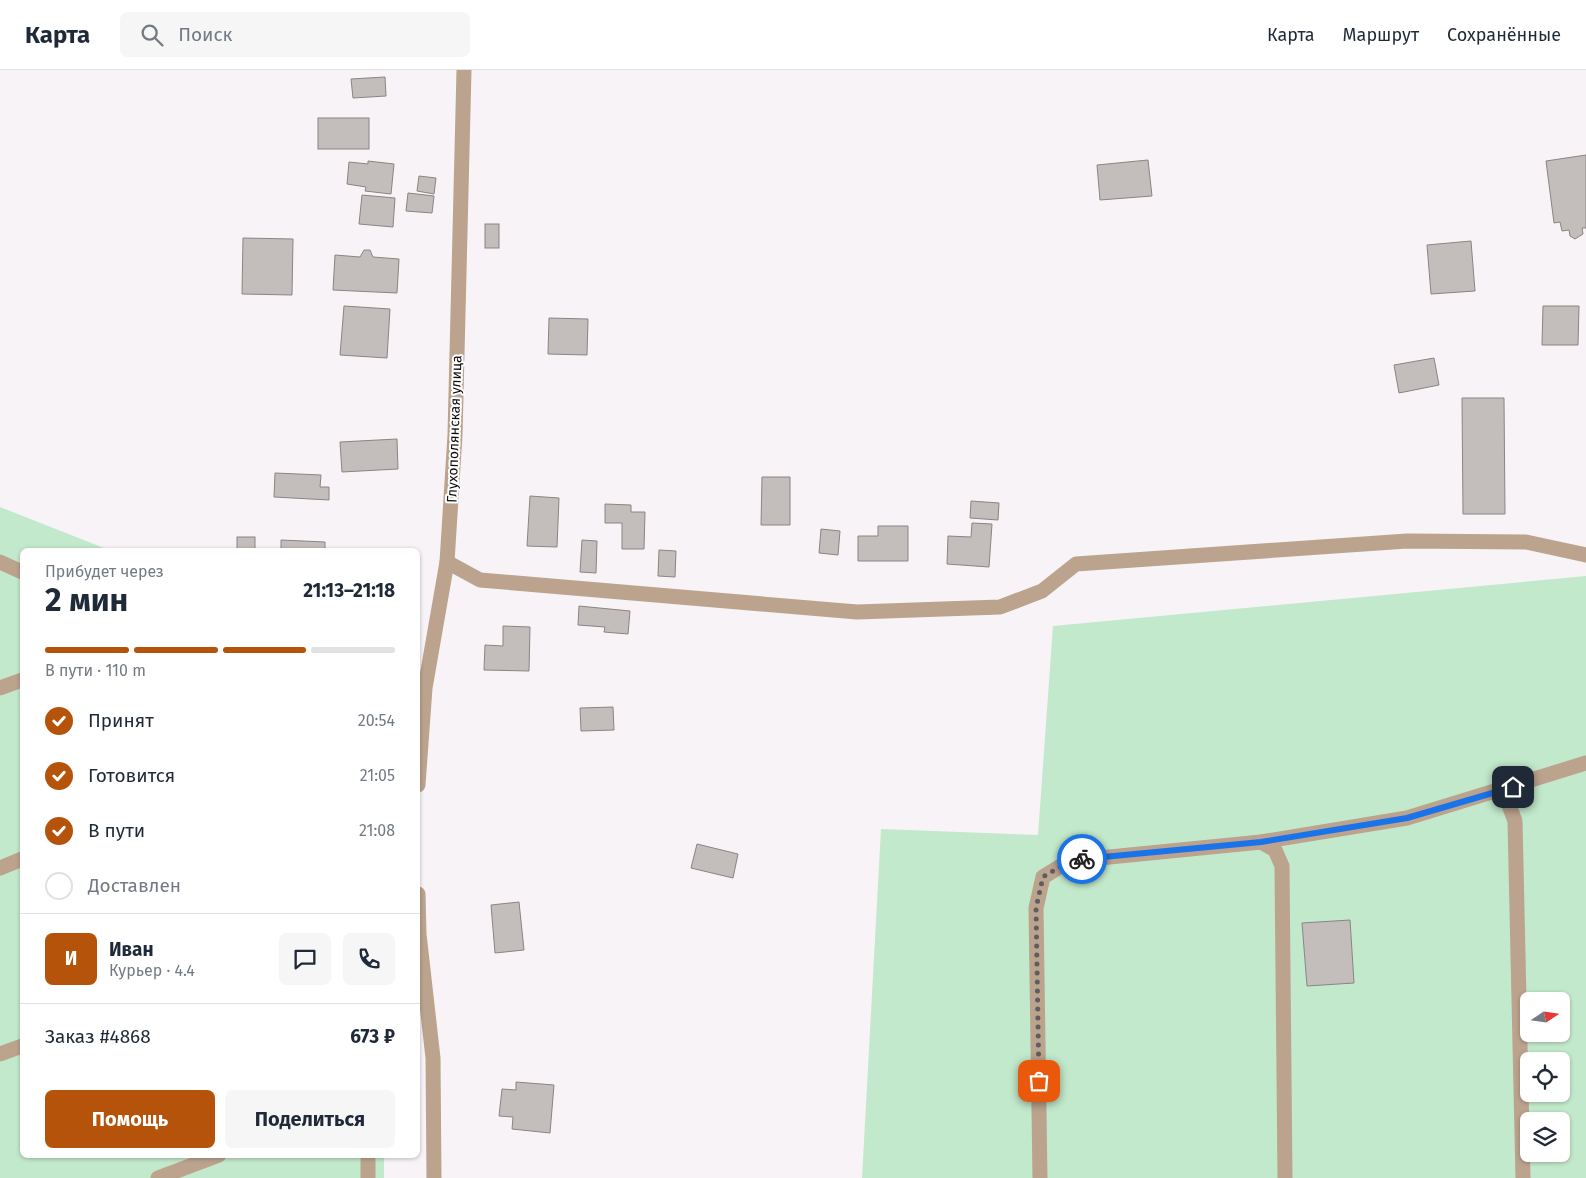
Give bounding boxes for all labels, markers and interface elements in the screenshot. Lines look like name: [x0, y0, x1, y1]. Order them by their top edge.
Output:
search box: [120, 12, 470, 57]
text: Карта: [25, 21, 90, 49]
icon: search: [138, 21, 166, 49]
text: Поиск: [178, 23, 232, 46]
text: Карта: [1267, 24, 1315, 46]
text: Маршрут: [1343, 24, 1419, 46]
text: Сохранённые: [1447, 24, 1561, 46]
street label: Глухополянская улица: [443, 355, 466, 503]
text: Прибудет через: [45, 562, 164, 581]
text: 21:13–21:18: [303, 579, 395, 602]
text: 2 мин: [45, 581, 128, 619]
text: В пути · 110 m: [45, 661, 146, 680]
icon: check: [45, 707, 73, 735]
text: Принят: [88, 709, 154, 732]
text: 20:54: [358, 711, 395, 730]
icon: check: [45, 762, 73, 790]
text: Готовится: [88, 764, 175, 787]
text: 21:05: [360, 766, 395, 785]
pin: [1492, 766, 1534, 808]
icon: home: [1499, 773, 1527, 801]
icon: check: [45, 817, 73, 845]
text: В пути: [88, 819, 145, 842]
text: 21:08: [359, 821, 395, 840]
courier: [1057, 834, 1107, 884]
icon: bike: [1068, 845, 1096, 873]
text: Доставлен: [88, 874, 181, 897]
button: chat: [279, 933, 331, 985]
button: phone: [343, 933, 395, 985]
text: Иван: [109, 938, 154, 961]
text: И: [65, 947, 77, 970]
text: Курьер · 4.4: [109, 961, 195, 980]
north arrow: [1520, 992, 1570, 1042]
map controls: [1520, 992, 1570, 1162]
text: Заказ #4868: [45, 1025, 151, 1048]
text: 673 ₽: [350, 1025, 395, 1048]
button: locate: [1520, 1052, 1570, 1102]
pin: [1018, 1060, 1060, 1102]
icon: bag: [1025, 1067, 1053, 1095]
button: Помощь: [45, 1090, 215, 1148]
button: Поделиться: [225, 1090, 395, 1148]
button: layers: [1520, 1112, 1570, 1162]

